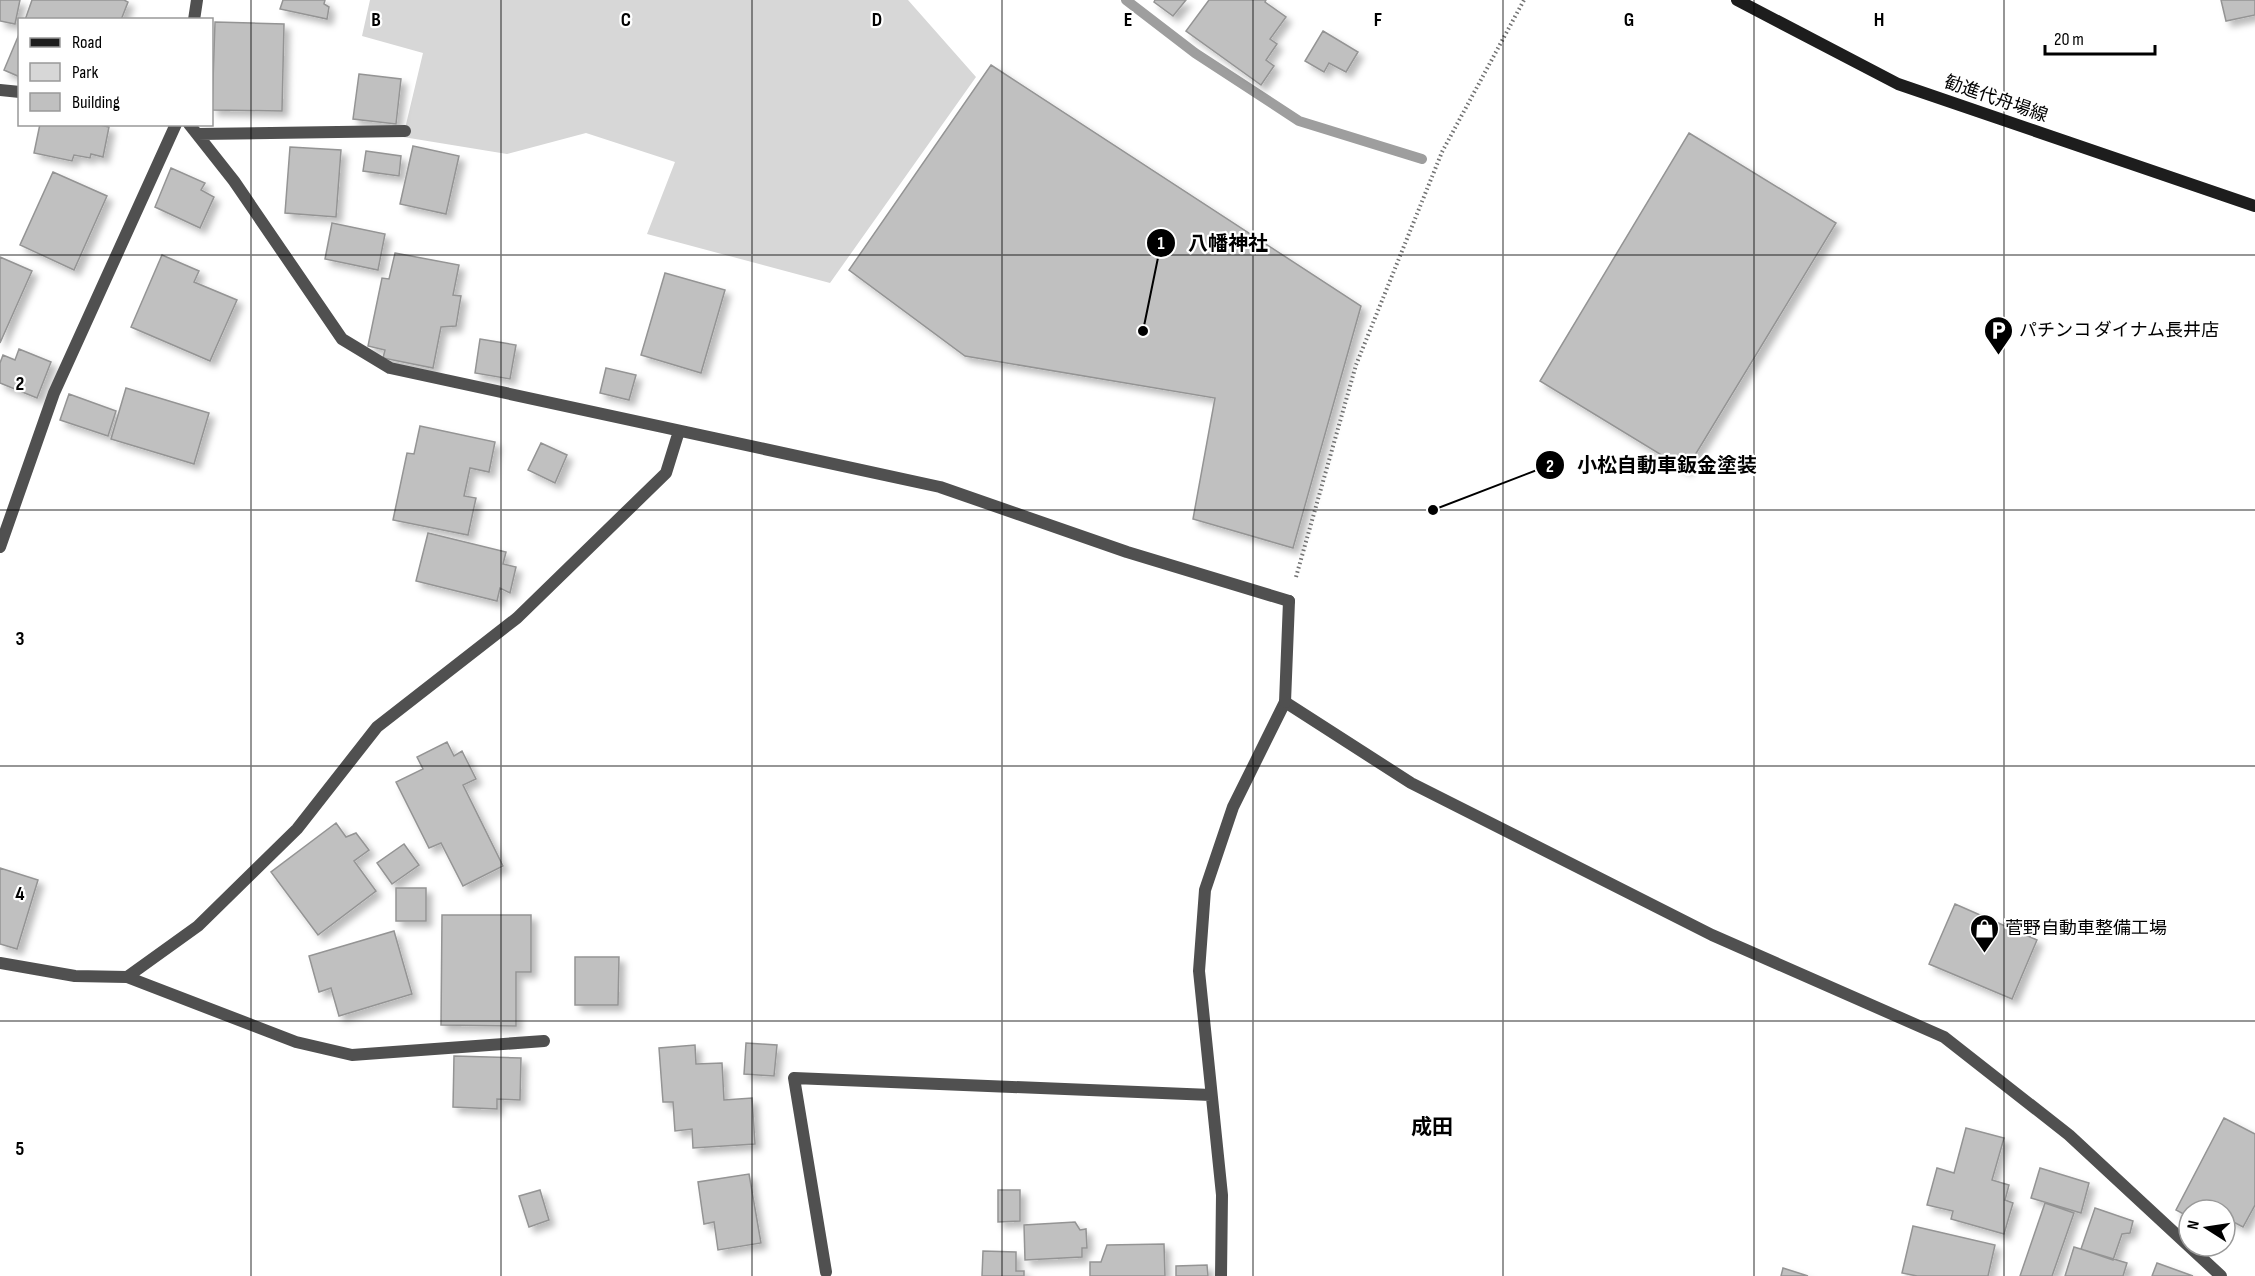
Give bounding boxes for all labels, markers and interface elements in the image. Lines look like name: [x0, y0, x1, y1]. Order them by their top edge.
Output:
text: B: [371, 8, 381, 32]
text: C: [621, 8, 631, 32]
text: D: [872, 8, 882, 32]
text: E: [1124, 8, 1132, 32]
text: F: [1374, 8, 1382, 32]
text: G: [1624, 8, 1634, 32]
text: H: [1874, 8, 1884, 32]
legend: [18, 18, 213, 126]
scale bar: [2045, 18, 2154, 56]
text: 20 m: [2054, 29, 2084, 50]
text: Road: [72, 32, 102, 53]
text: Park: [72, 62, 98, 83]
street label: 勧進代舟場線: [1942, 71, 2050, 127]
text: Building: [72, 92, 120, 113]
callout: 八幡神社: [1146, 224, 1280, 262]
text: 八幡神社: [1188, 232, 1268, 256]
text: 1: [1157, 233, 1165, 254]
parking icon: パチンコ ダイナム長井店: [1982, 314, 2014, 356]
place label: パチンコ ダイナム長井店: [2019, 320, 2219, 341]
text: 2: [16, 372, 24, 396]
callout: 小松自動車鈑金塗装: [1535, 446, 1769, 484]
text: 小松自動車鈑金塗装: [1577, 454, 1757, 478]
text: 2: [1546, 456, 1554, 477]
text: 3: [16, 627, 25, 651]
text: 4: [15, 882, 25, 906]
shop icon: 菅野自動車整備工場: [1968, 912, 2000, 954]
place label: 菅野自動車整備工場: [2005, 918, 2167, 939]
district label: 成田: [1411, 1115, 1453, 1140]
text: 5: [16, 1137, 25, 1161]
north arrow: [2177, 1198, 2237, 1258]
text: N: [2184, 1219, 2204, 1231]

